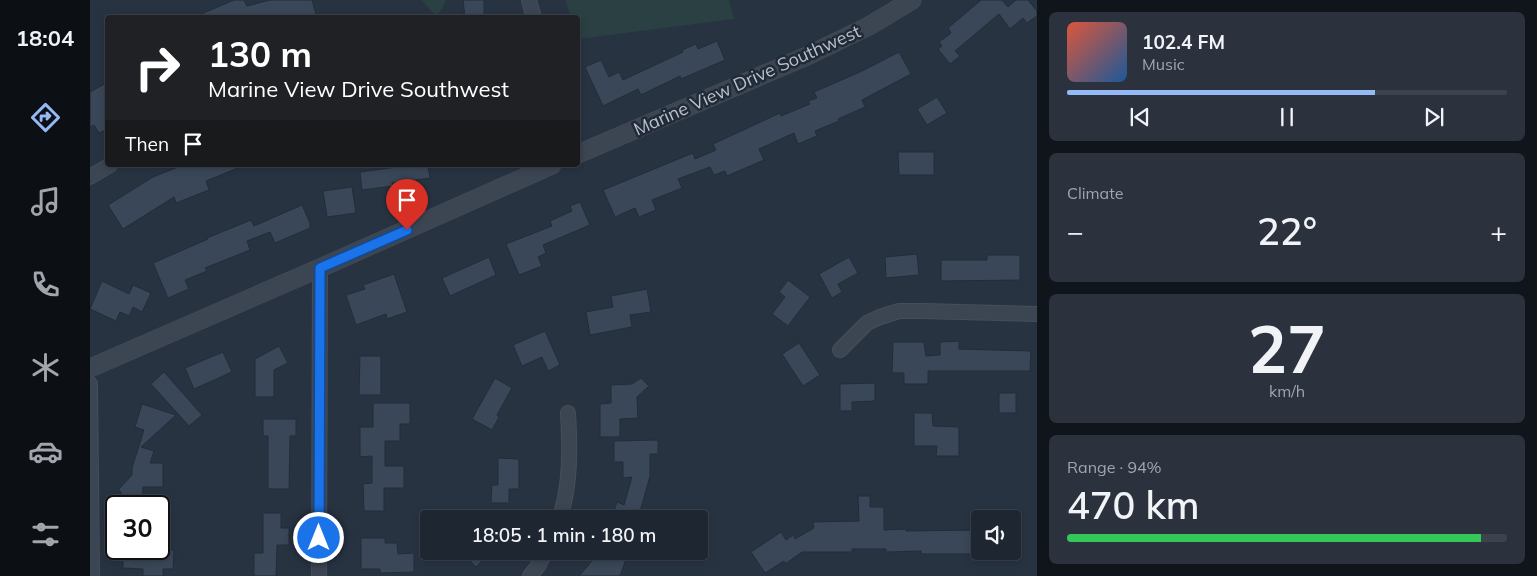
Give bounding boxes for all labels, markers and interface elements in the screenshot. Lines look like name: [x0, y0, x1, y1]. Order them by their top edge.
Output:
street label: Marine View Drive Southwest: [630, 19, 864, 141]
text: 18:04: [16, 24, 74, 52]
text: 102.4 FM: [1142, 30, 1225, 54]
text: 130 m: [208, 32, 312, 76]
icon: right: [125, 35, 190, 100]
text: Music: [1142, 54, 1185, 74]
text: Marine View Drive Southwest: [208, 75, 509, 103]
icon: directions: [28, 100, 63, 135]
icon: previous: [1126, 103, 1154, 131]
icon: pause: [1273, 103, 1301, 131]
icon: next: [1420, 103, 1448, 131]
icon: arrive: [179, 130, 207, 158]
text: Then: [125, 132, 169, 156]
pin: [386, 179, 428, 230]
text: Climate: [1067, 183, 1123, 203]
icon: music: [28, 184, 63, 219]
icon: arrive: [393, 186, 421, 214]
text: 22°: [1257, 207, 1317, 255]
text: −: [1067, 214, 1084, 249]
text: +: [1490, 214, 1507, 249]
icon: phone: [28, 267, 63, 302]
text: 27: [1248, 308, 1326, 389]
icon: climate: [28, 350, 63, 385]
text: km/h: [1269, 381, 1305, 401]
icon: car: [28, 434, 63, 469]
text: Range · 94%: [1067, 457, 1162, 477]
text: 470 km: [1067, 481, 1200, 529]
speed limit sign: 30: [105, 495, 170, 560]
map controls: [971, 510, 1021, 560]
button: sound: [971, 510, 1021, 560]
position arrow: [292, 511, 344, 563]
icon: filters: [28, 517, 63, 552]
text: 18:05 · 1 min · 180 m: [471, 523, 657, 547]

